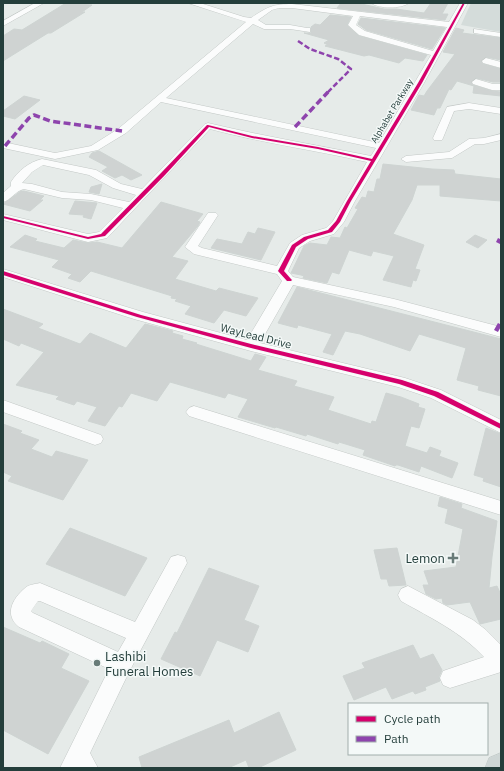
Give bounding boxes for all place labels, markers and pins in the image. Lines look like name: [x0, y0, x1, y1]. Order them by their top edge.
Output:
place label: Lemon: [405, 550, 445, 567]
marker: Lemon: [448, 553, 458, 563]
place label: Lashibi Funeral Homes: [105, 648, 193, 680]
marker: Lashibi Funeral Homes: [92, 658, 102, 668]

